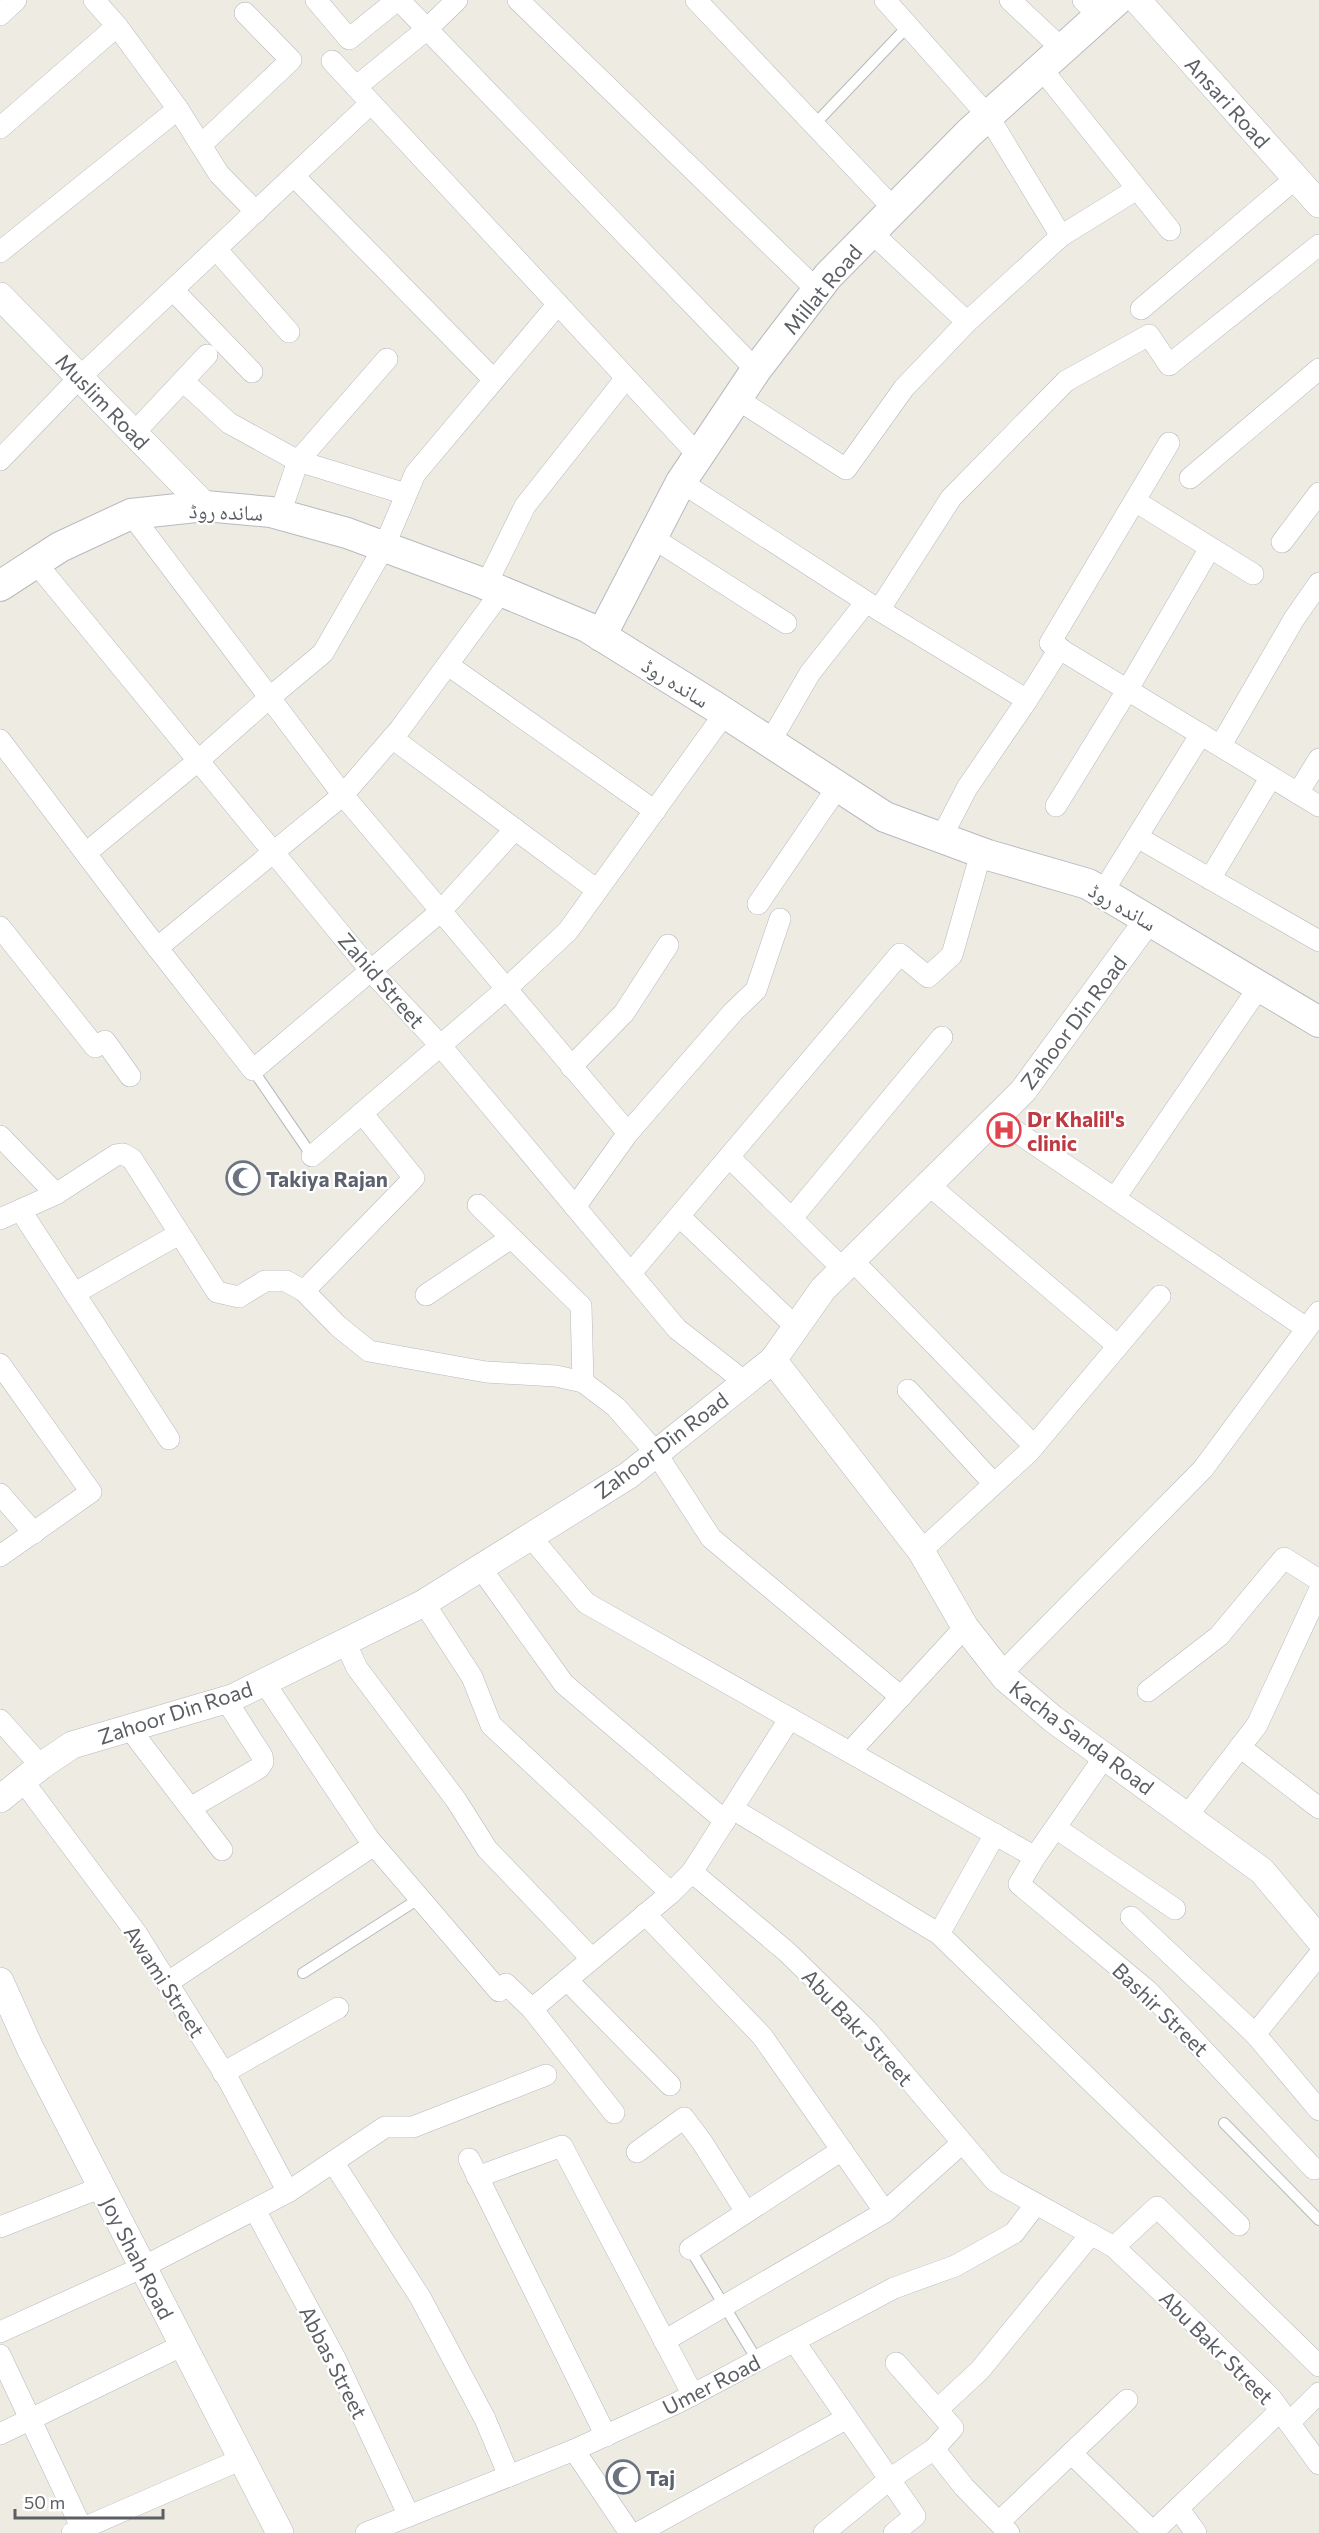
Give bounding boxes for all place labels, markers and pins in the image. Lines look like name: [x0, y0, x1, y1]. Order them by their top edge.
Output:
place label: Dr Khalil's clinic: [1027, 1106, 1125, 1155]
hospital icon: Dr Khalil's clinic: [986, 1112, 1022, 1148]
mosque icon: Takiya Rajan: [225, 1160, 261, 1196]
place label: Takiya Rajan: [266, 1166, 388, 1191]
mosque icon: Taj: [605, 2459, 641, 2495]
place label: Taj: [646, 2465, 675, 2490]

